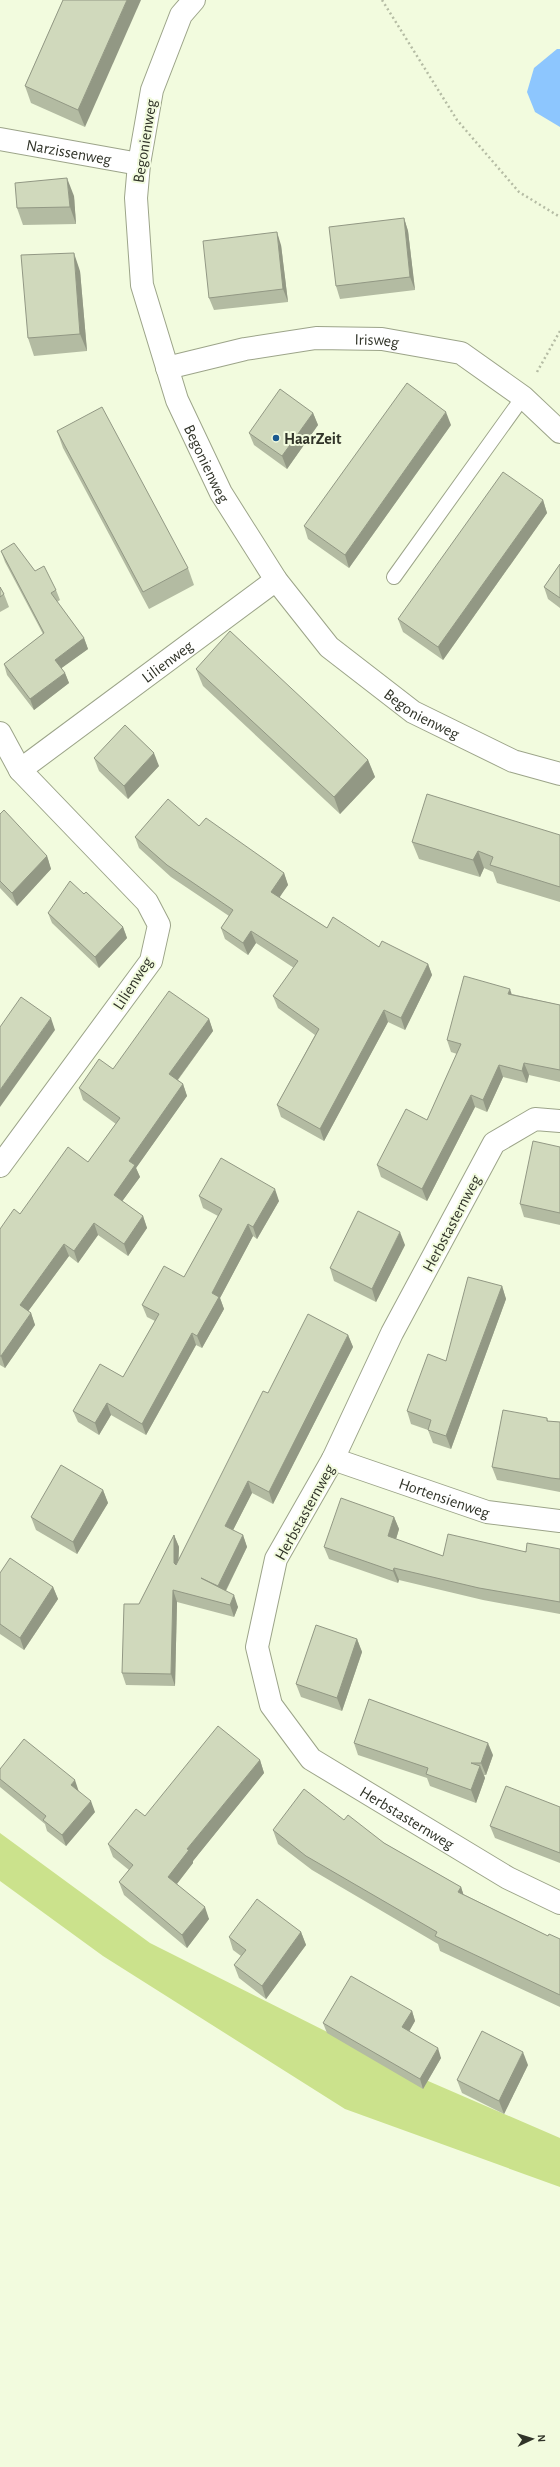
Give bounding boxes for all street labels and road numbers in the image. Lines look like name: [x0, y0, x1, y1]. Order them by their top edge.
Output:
street label: Begonienweg: [131, 98, 160, 184]
street label: Narzissenweg: [25, 137, 113, 168]
street label: Irisweg: [354, 332, 400, 351]
street label: Begonienweg: [181, 422, 232, 506]
street label: Lilienweg: [139, 638, 196, 686]
street label: Begonienweg: [381, 686, 462, 742]
street label: Lilienweg: [110, 954, 156, 1013]
street label: Herbstasternweg: [420, 1172, 484, 1274]
street label: Herbstasternweg: [272, 1462, 338, 1563]
street label: Hortensienweg: [397, 1475, 492, 1521]
street label: Herbstasternweg: [357, 1784, 457, 1853]

